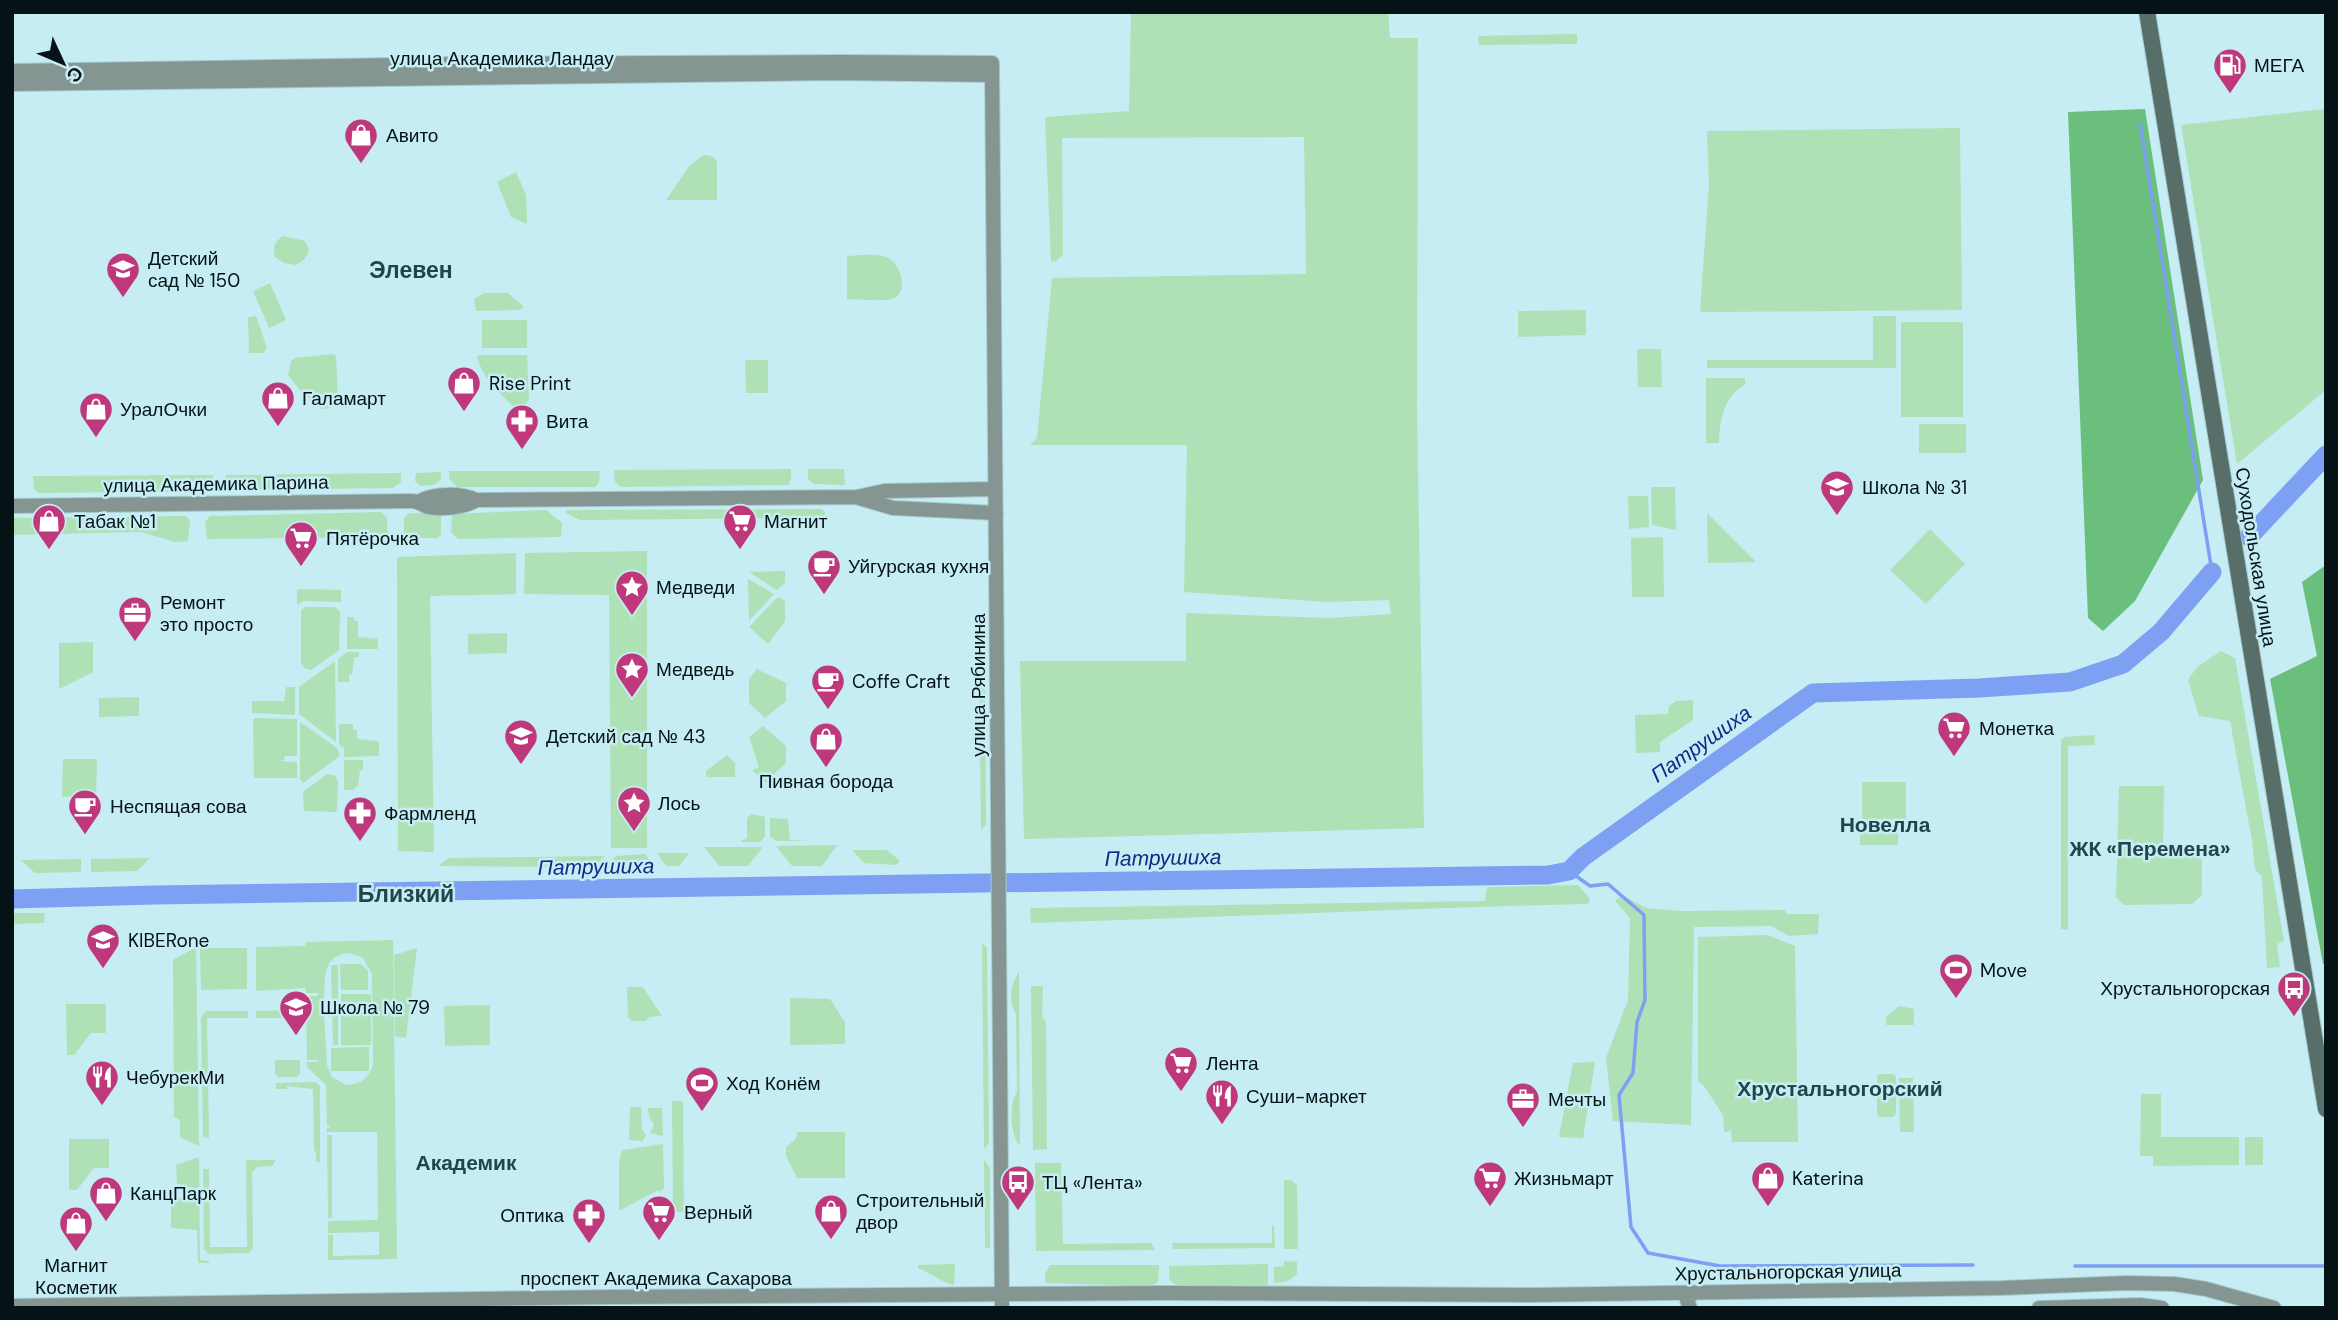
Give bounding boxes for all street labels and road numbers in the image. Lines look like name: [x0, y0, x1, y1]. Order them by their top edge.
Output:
street label: улица Академика Ландау: [390, 46, 614, 71]
street label: Суходольская улица: [2229, 466, 2283, 649]
street label: улица Академика Парина: [103, 470, 329, 498]
street label: улица Рябинина: [966, 613, 991, 757]
street label: Хрустальногорская улица: [1674, 1258, 1902, 1286]
street label: проспект Академика Сахарова: [520, 1266, 792, 1291]

